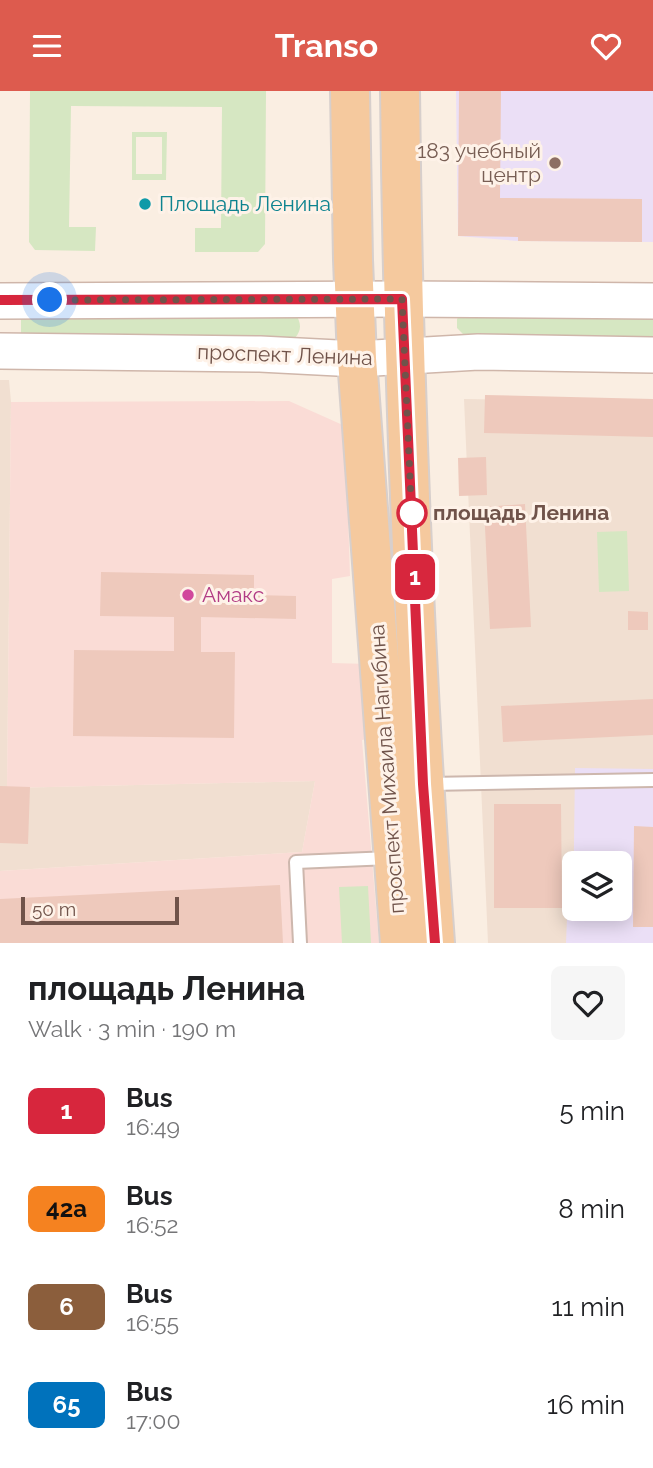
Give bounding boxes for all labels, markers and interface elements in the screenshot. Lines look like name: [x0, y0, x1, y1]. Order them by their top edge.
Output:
icon: menu: [28, 27, 66, 65]
text: Transo: [275, 27, 378, 64]
icon: heart: [587, 27, 625, 65]
place label: 183 учебный центр: [417, 138, 541, 187]
marker: 183 учебный центр: [547, 155, 563, 171]
place label: Площадь Ленина: [159, 191, 331, 216]
marker: Площадь Ленина: [137, 196, 153, 212]
your location: [32, 282, 67, 317]
street label: проспект Ленина: [197, 339, 373, 370]
marker: площадь Ленина: [397, 498, 427, 528]
place label: площадь Ленина: [433, 500, 609, 525]
line badge: 1: [392, 554, 438, 600]
text: 1: [409, 562, 421, 591]
place label: Амакс: [202, 582, 264, 607]
marker: Амакс: [180, 587, 196, 603]
street label: проспект Михаила Нагибина: [364, 623, 409, 915]
map controls: [562, 851, 632, 921]
button: layers: [562, 851, 632, 921]
scale bar: [21, 894, 178, 926]
text: 50 m: [32, 898, 76, 920]
button: heart: [551, 966, 625, 1040]
text: площадь Ленина: [28, 969, 305, 1008]
text: Walk · 3 min · 190 m: [28, 1015, 236, 1042]
text: Bus: [126, 1083, 173, 1113]
text: 1: [61, 1096, 72, 1125]
text: 5 min: [559, 1096, 625, 1126]
text: 16:49: [126, 1113, 180, 1140]
text: Bus: [126, 1181, 173, 1211]
text: 42a: [46, 1194, 87, 1223]
text: 8 min: [558, 1194, 625, 1224]
text: 16:52: [126, 1211, 179, 1238]
text: Bus: [126, 1279, 173, 1309]
text: 6: [59, 1292, 74, 1321]
text: 11 min: [551, 1292, 625, 1322]
text: 16:55: [126, 1309, 179, 1336]
text: Bus: [126, 1377, 173, 1407]
text: 65: [53, 1390, 80, 1419]
text: 16 min: [547, 1390, 625, 1420]
text: 17:00: [126, 1407, 181, 1434]

